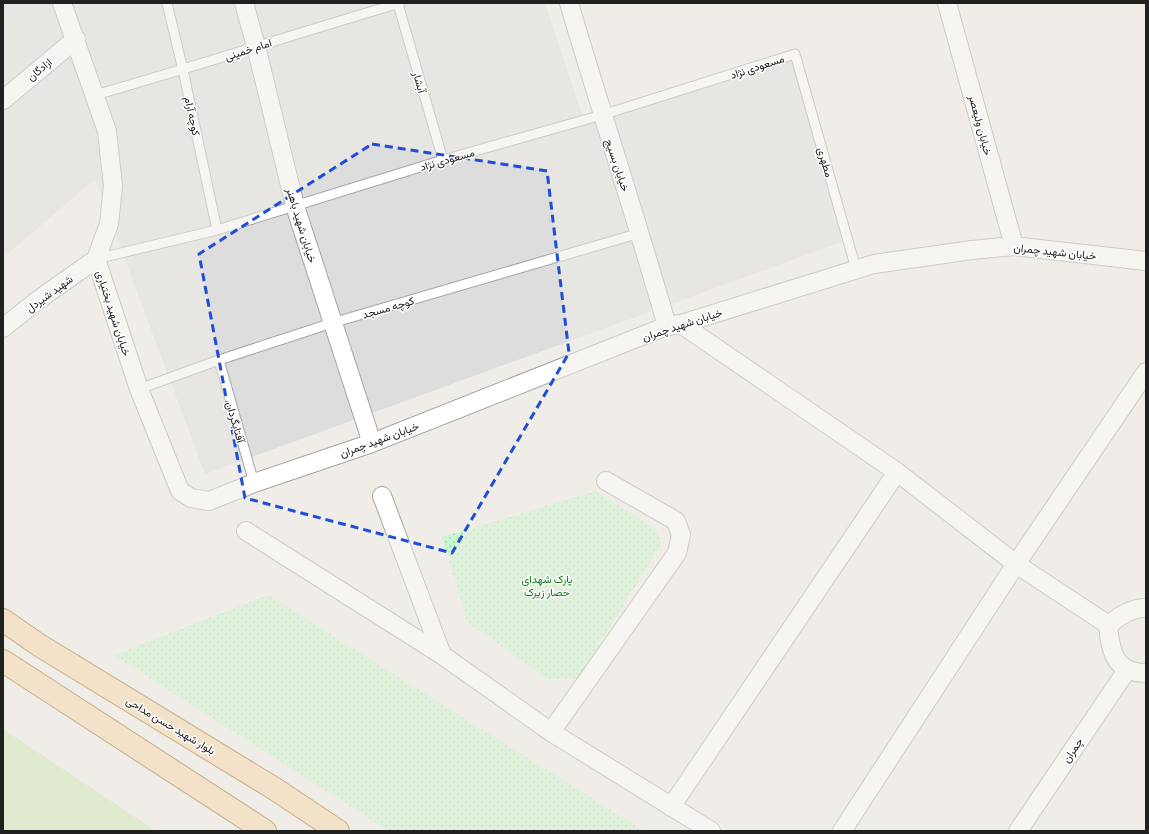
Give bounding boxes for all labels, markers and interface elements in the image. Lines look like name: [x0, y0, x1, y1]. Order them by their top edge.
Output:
street label: امام خمینی: [223, 35, 274, 65]
street label: مسعودی نژاد: [728, 51, 786, 82]
street label: ازادگان: [24, 55, 55, 84]
street label: آبشار: [410, 69, 430, 96]
street label: خیابان ولیعصر: [965, 92, 995, 157]
street label: کوچه آرام: [181, 95, 203, 137]
street label: خیابان بسیج: [601, 137, 633, 194]
street label: مسعودی نژاد: [418, 145, 476, 174]
street label: مطهری: [815, 145, 837, 179]
street label: خیابان شهید باهنر: [283, 185, 320, 264]
street label: خیابان شهید چمران: [1013, 240, 1097, 264]
street label: خیابان شهید بختیاری: [93, 269, 134, 358]
street label: شهید شیردل: [23, 271, 76, 315]
street label: کوچه مسجد: [361, 293, 416, 323]
street label: خیابان شهید چمران: [640, 305, 724, 345]
street label: آفتابگردان: [223, 400, 248, 446]
street label: خیابان شهید چمران: [338, 419, 421, 461]
park label: پارک شهدای حصار زیرک: [521, 572, 573, 599]
street label: بلوار شهید حسن مداحی: [124, 693, 218, 758]
street label: چمران: [1059, 735, 1087, 766]

